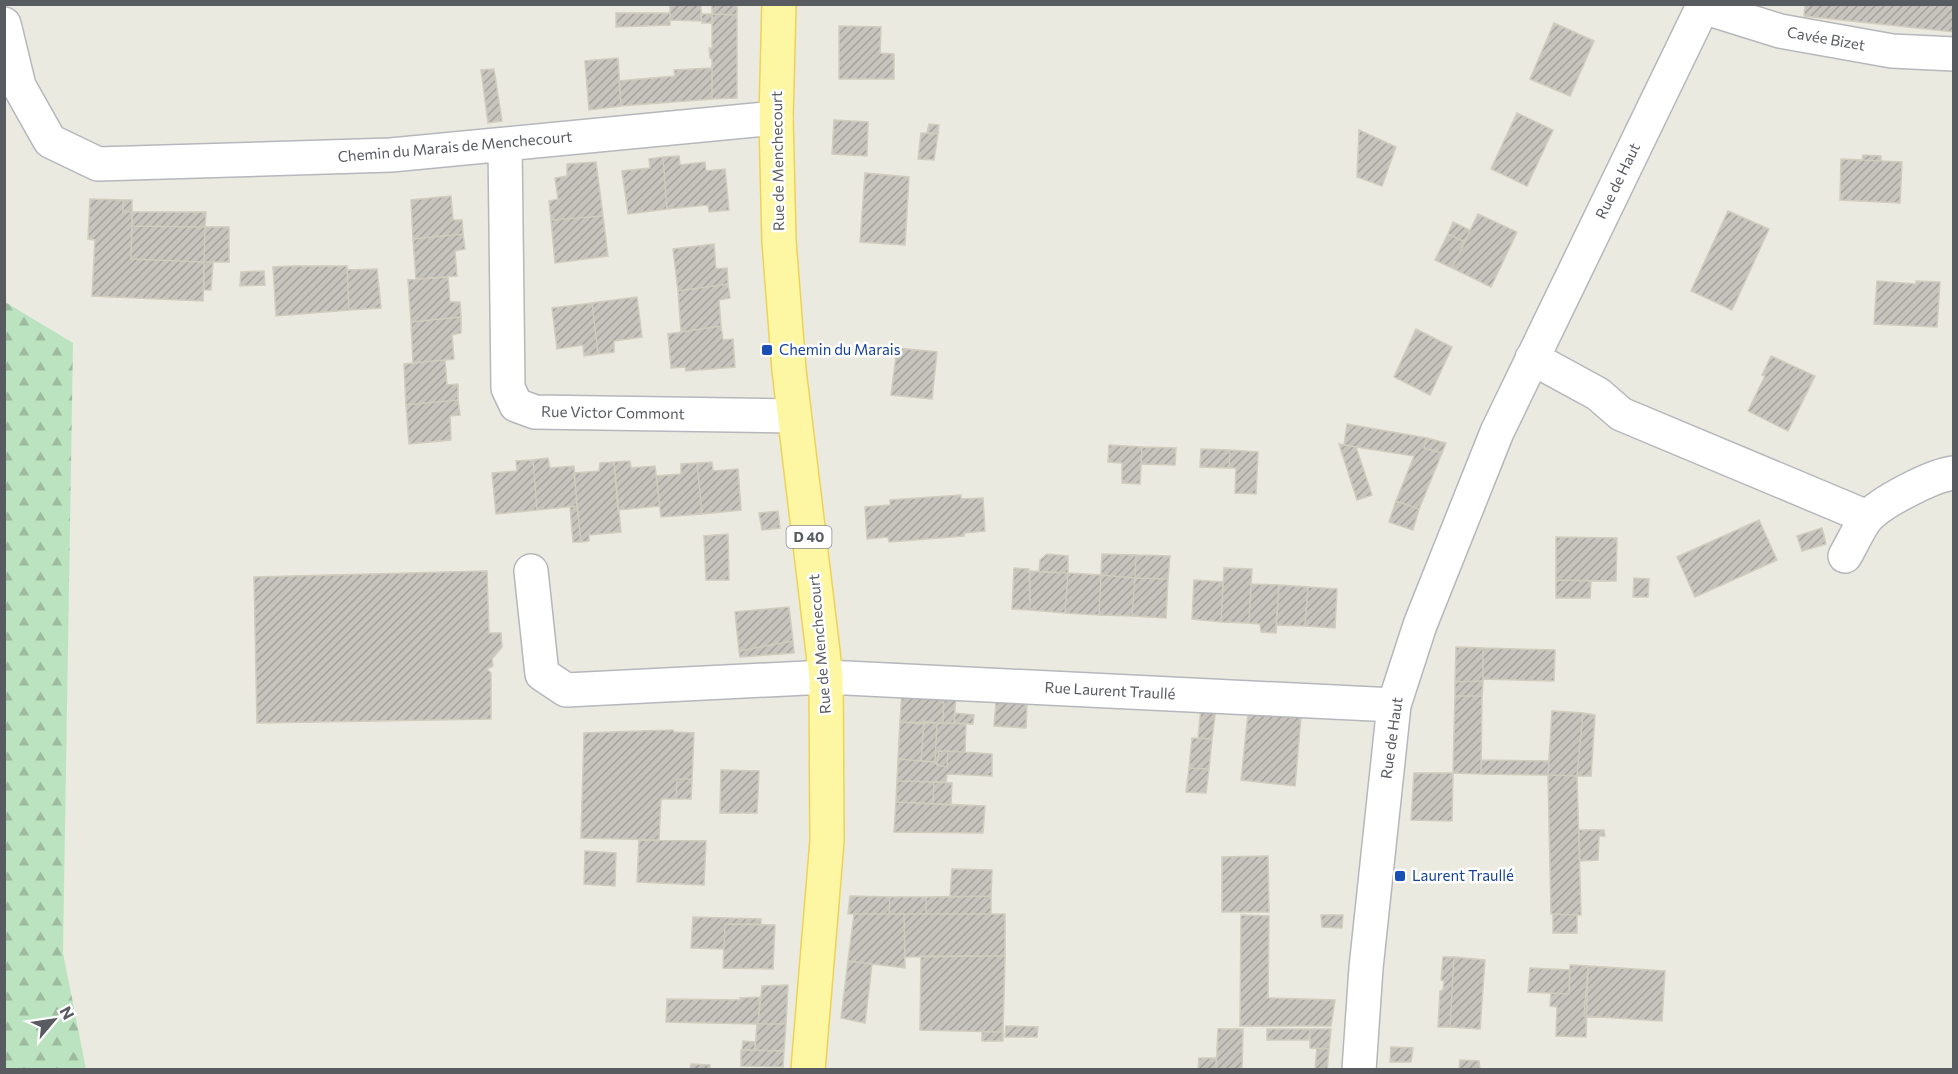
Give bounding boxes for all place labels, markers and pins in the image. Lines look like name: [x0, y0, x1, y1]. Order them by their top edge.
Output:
place label: Chemin du Marais: [779, 340, 901, 358]
marker: Chemin du Marais: [760, 343, 774, 357]
place label: Laurent Traullé: [1412, 866, 1514, 884]
marker: Laurent Traullé: [1393, 869, 1407, 883]

